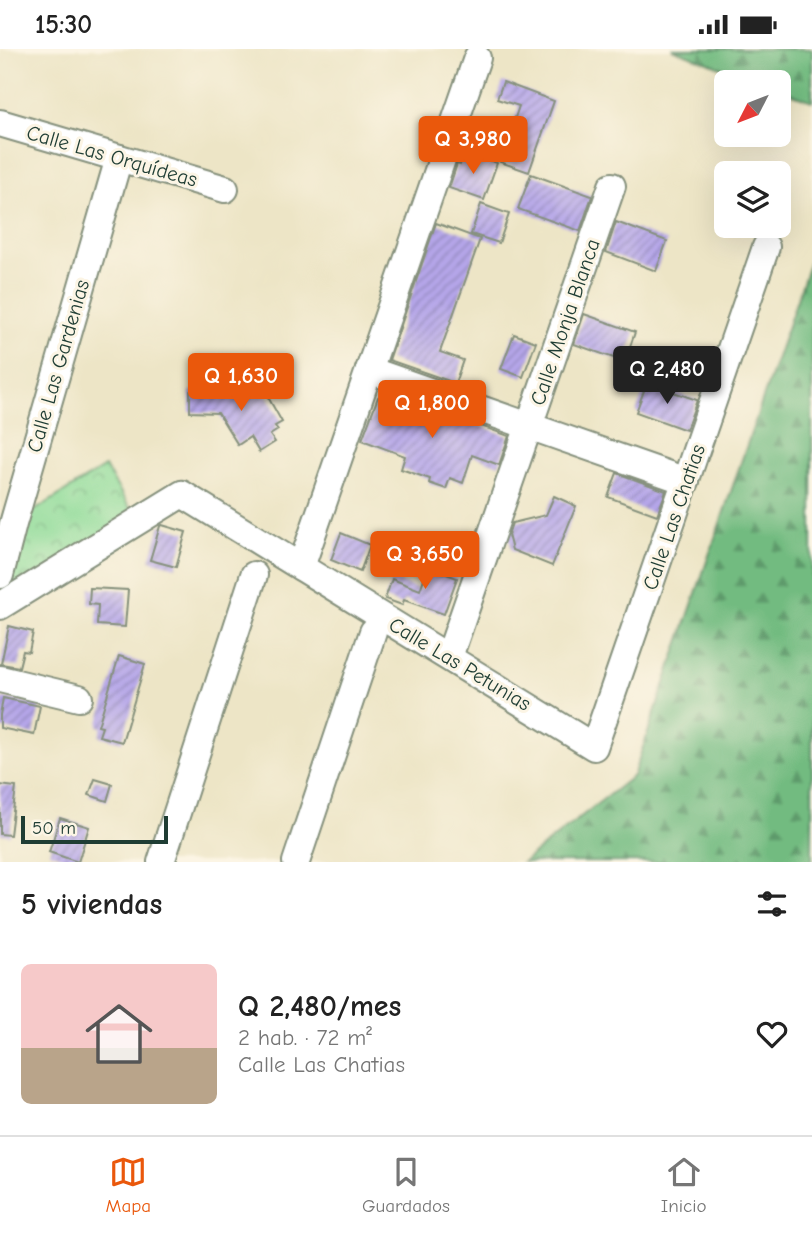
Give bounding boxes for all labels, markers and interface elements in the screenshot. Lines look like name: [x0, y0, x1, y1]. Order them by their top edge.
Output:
text: 15:30: [35, 10, 92, 40]
north arrow: [714, 70, 791, 147]
map controls: [714, 70, 791, 238]
pin: Q 3,980: [408, 117, 538, 176]
street label: Calle Las Orquídeas: [24, 120, 200, 192]
text: Q 3,980: [435, 125, 511, 152]
button: layers: [714, 161, 791, 238]
street label: Calle Monja Blanca: [525, 236, 605, 408]
street label: Calle Las Gardenias: [22, 277, 94, 455]
pin: Q 2,480: [602, 347, 732, 406]
pin: Q 1,630: [176, 353, 306, 413]
text: Q 2,480: [629, 355, 705, 382]
text: Q 1,630: [204, 362, 278, 389]
pin: Q 1,800: [367, 381, 497, 440]
text: Q 1,800: [394, 389, 470, 416]
street label: Calle Las Chatias: [638, 441, 710, 593]
pin: Q 3,650: [360, 531, 490, 591]
text: Q 3,650: [386, 540, 464, 567]
street label: Calle Las Petunias: [385, 612, 535, 716]
scale bar: [21, 813, 168, 845]
text: 50 m: [32, 817, 76, 839]
icon: filters: [753, 885, 791, 923]
text: 5 viviendas: [21, 887, 162, 922]
text: Q 2,480/mes: [238, 989, 401, 1024]
icon: home: [77, 992, 161, 1076]
icon: heart: [753, 1015, 791, 1053]
text: 2 hab. · 72 m²: [238, 1024, 372, 1051]
text: Calle Las Chatias: [238, 1051, 405, 1078]
tab: Mapa: [105, 1153, 151, 1217]
tab: Guardados: [362, 1153, 450, 1217]
tab: Inicio: [661, 1153, 707, 1217]

